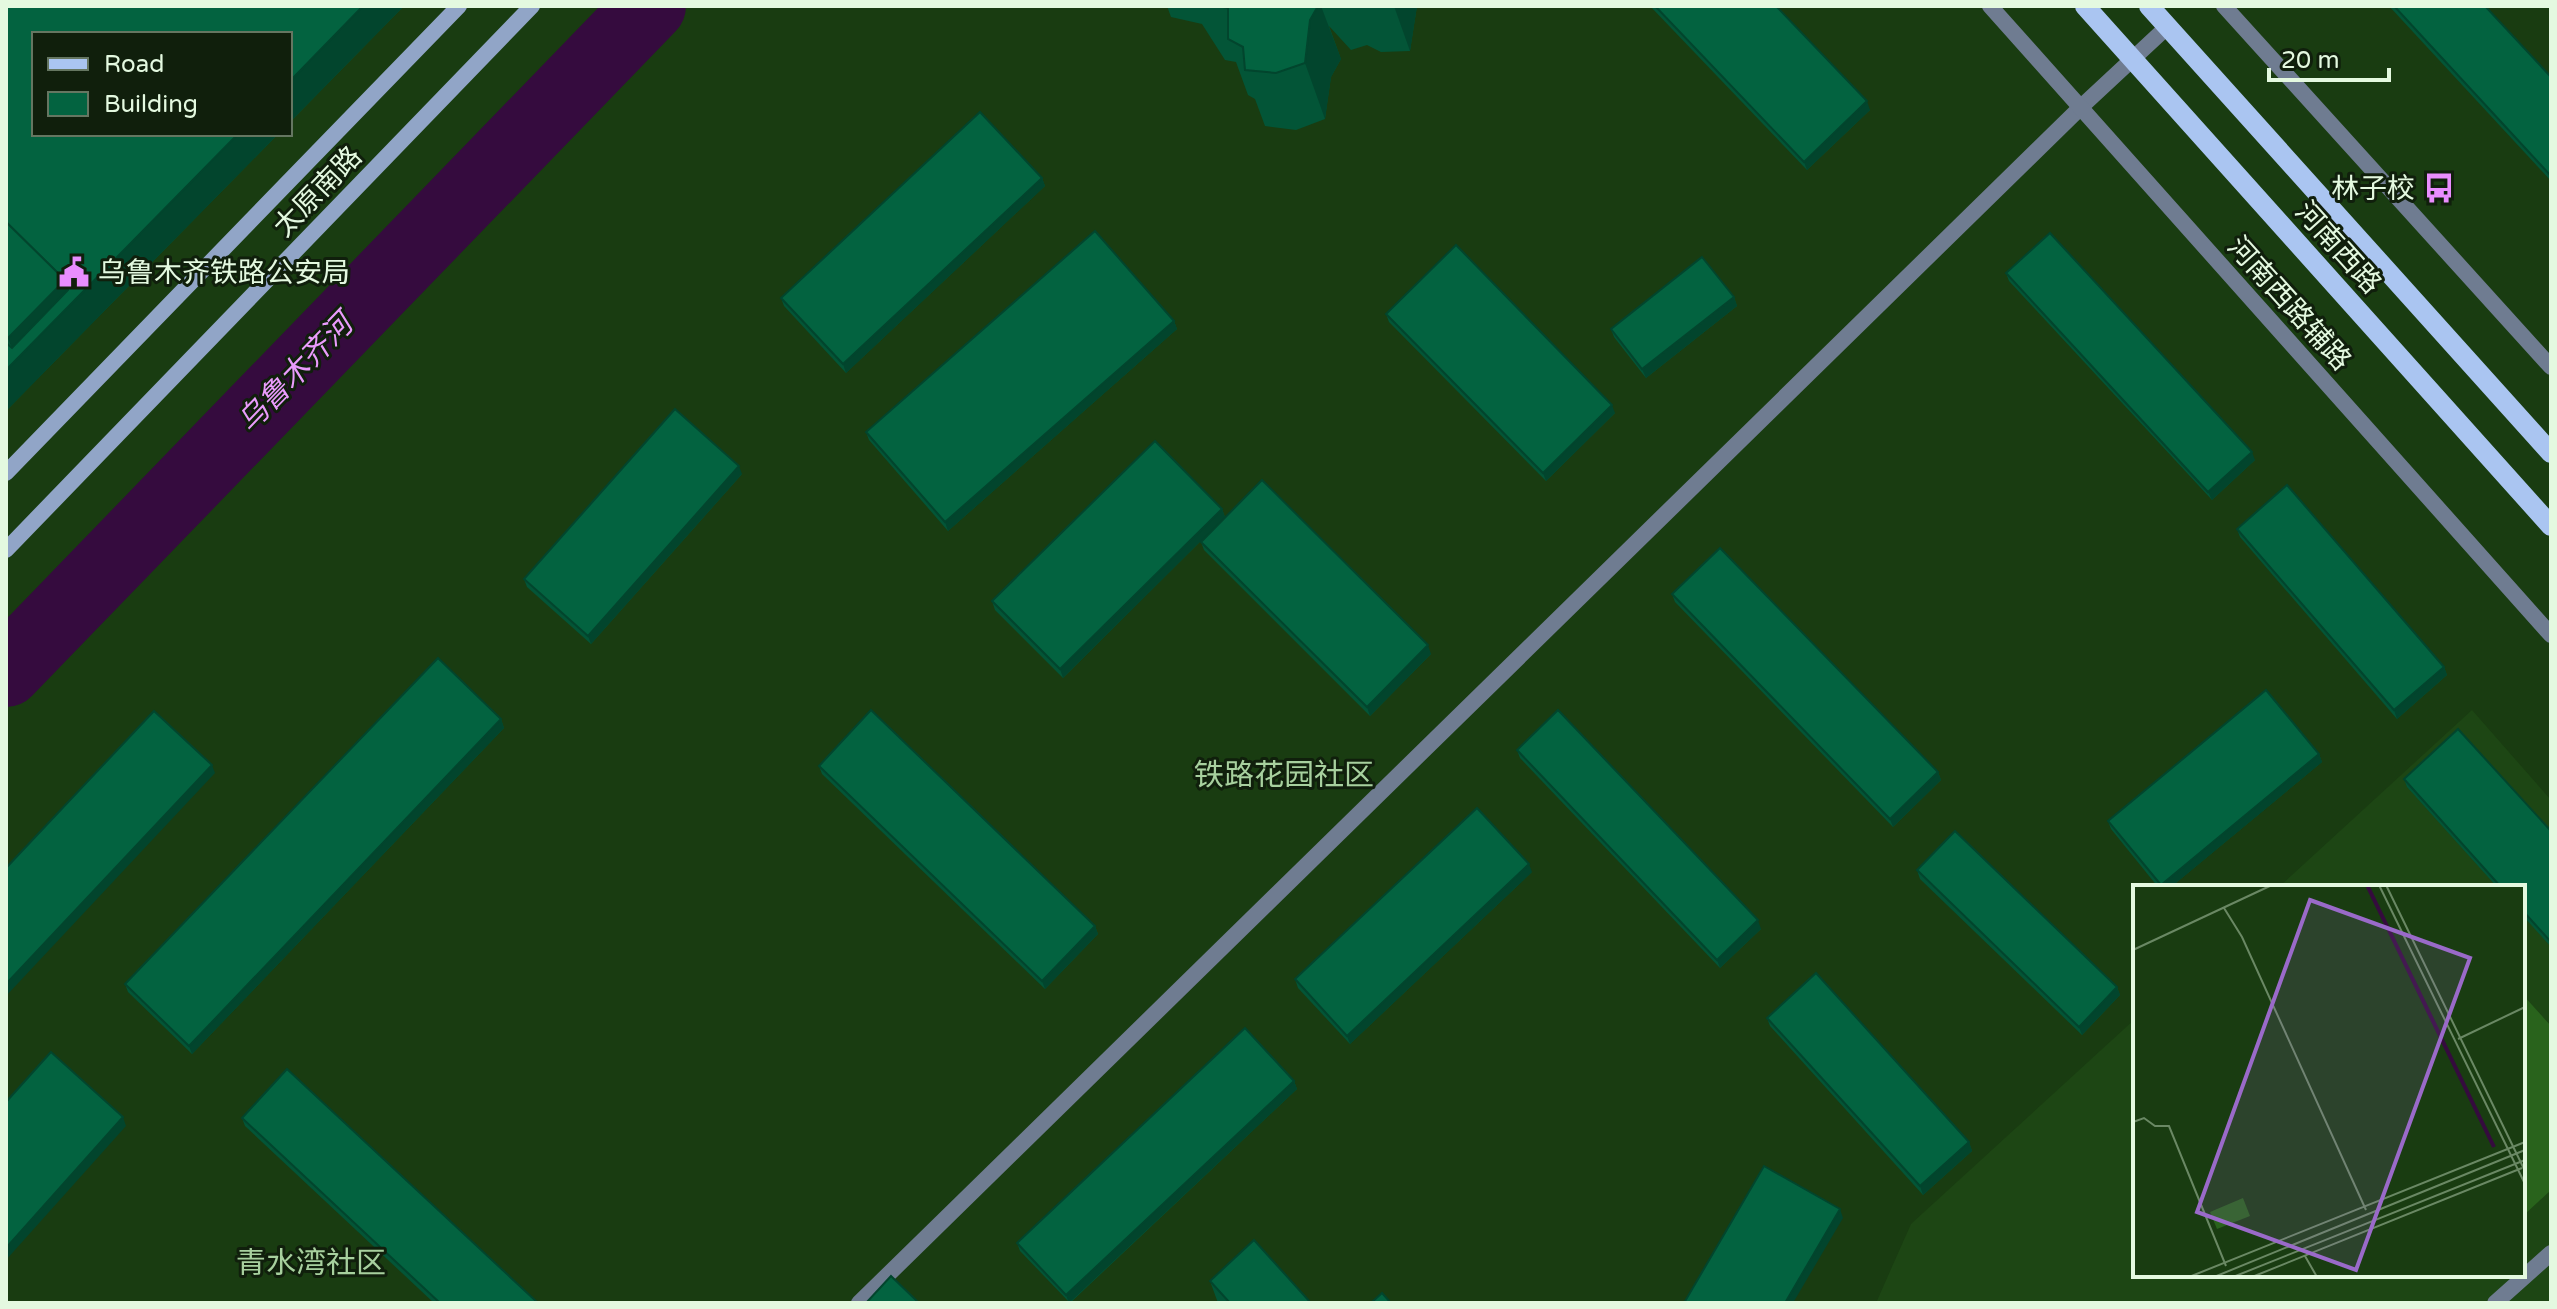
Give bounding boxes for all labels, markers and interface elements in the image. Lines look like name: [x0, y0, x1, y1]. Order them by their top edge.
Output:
legend: [32, 32, 292, 136]
scale bar: [2269, 32, 2389, 82]
text: 20 m: [2281, 46, 2339, 75]
text: Road: [104, 50, 164, 79]
text: Building: [104, 90, 198, 119]
street label: 太原南路: [267, 140, 369, 244]
bus stop icon: 林子校: [2422, 171, 2456, 205]
place label: 林子校: [2331, 172, 2415, 206]
street label: 河南西路: [2288, 195, 2388, 301]
street label: 河南西路辅路: [2220, 230, 2358, 377]
public building icon: 乌鲁木齐铁路公安局: [57, 255, 91, 289]
place label: 乌鲁木齐铁路公安局: [98, 256, 350, 290]
water label: 乌鲁木齐河: [230, 303, 364, 440]
district label: 铁路花园社区: [1194, 757, 1374, 794]
inset map: [2133, 885, 2525, 1277]
district label: 青水湾社区: [236, 1245, 386, 1282]

